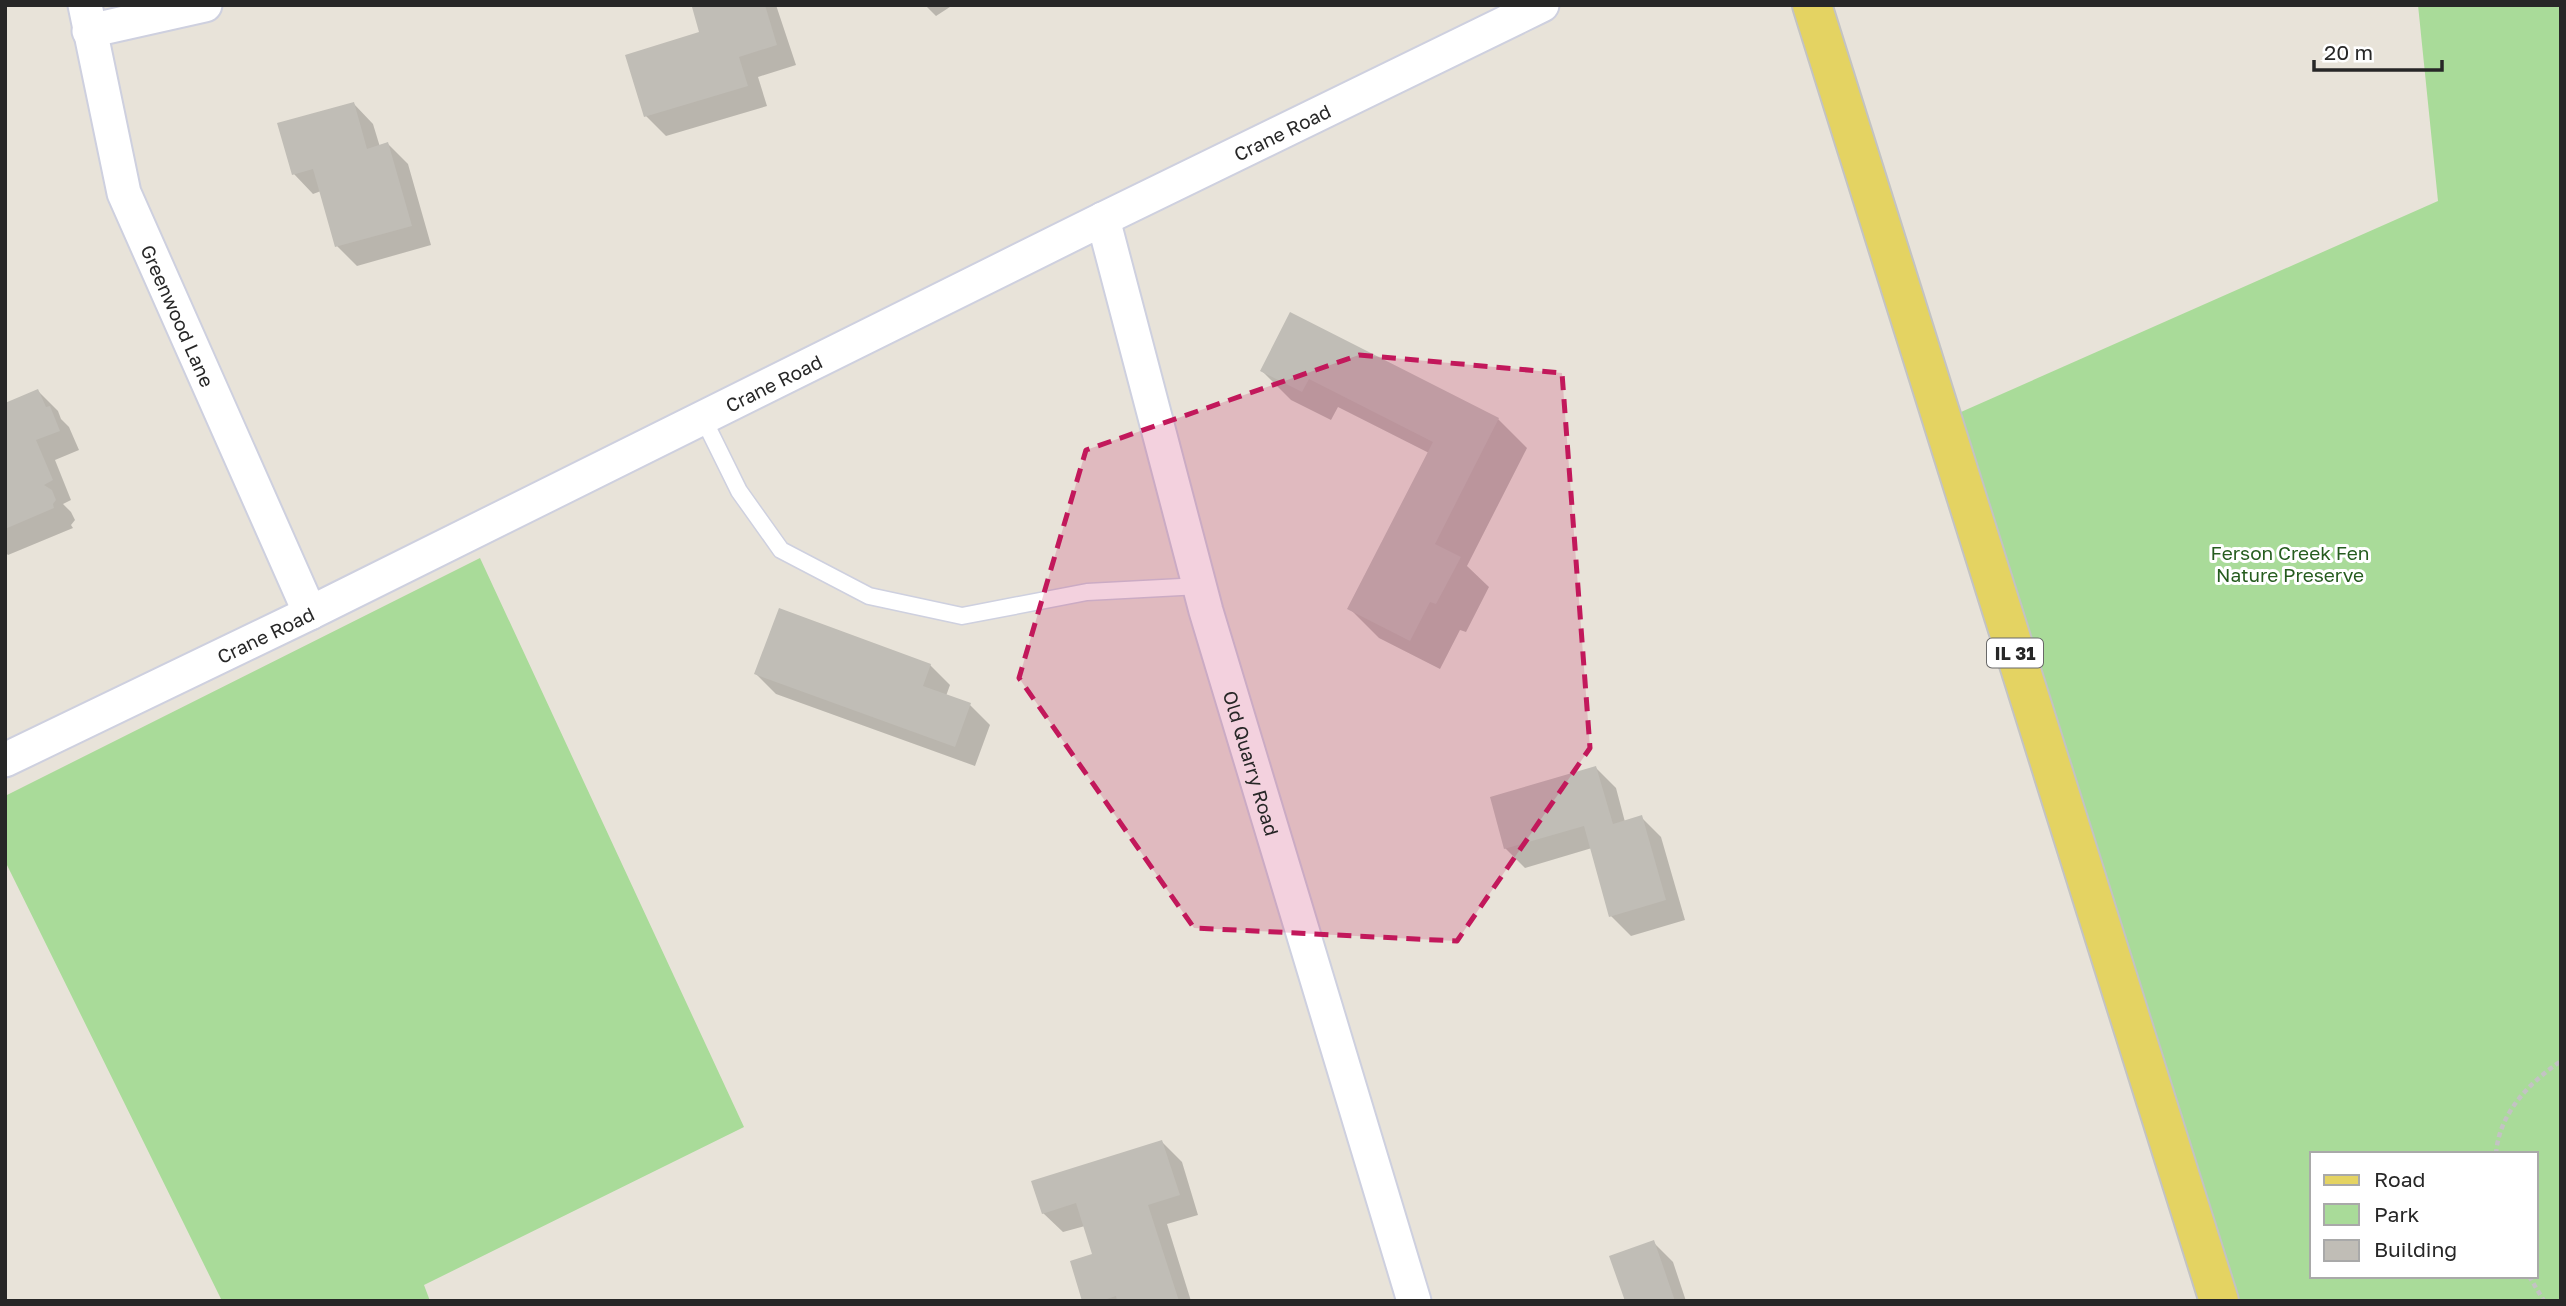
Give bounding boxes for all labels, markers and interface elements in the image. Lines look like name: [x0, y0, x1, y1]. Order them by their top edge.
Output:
scale bar: [2314, 28, 2442, 72]
text: 20 m: [2324, 39, 2373, 65]
street label: Crane Road: [1230, 98, 1334, 165]
street label: Greenwood Lane: [137, 241, 220, 390]
street label: Crane Road: [721, 349, 826, 416]
park label: Ferson Creek Fen Nature Preserve: [2211, 541, 2369, 586]
street label: Crane Road: [213, 601, 318, 668]
road number: IL 31: [1987, 638, 2043, 668]
street label: Old Quarry Road: [1219, 688, 1284, 838]
legend: [2310, 1152, 2538, 1278]
text: Road: [2374, 1166, 2425, 1192]
text: Park: [2374, 1201, 2420, 1227]
text: Building: [2374, 1236, 2457, 1262]

